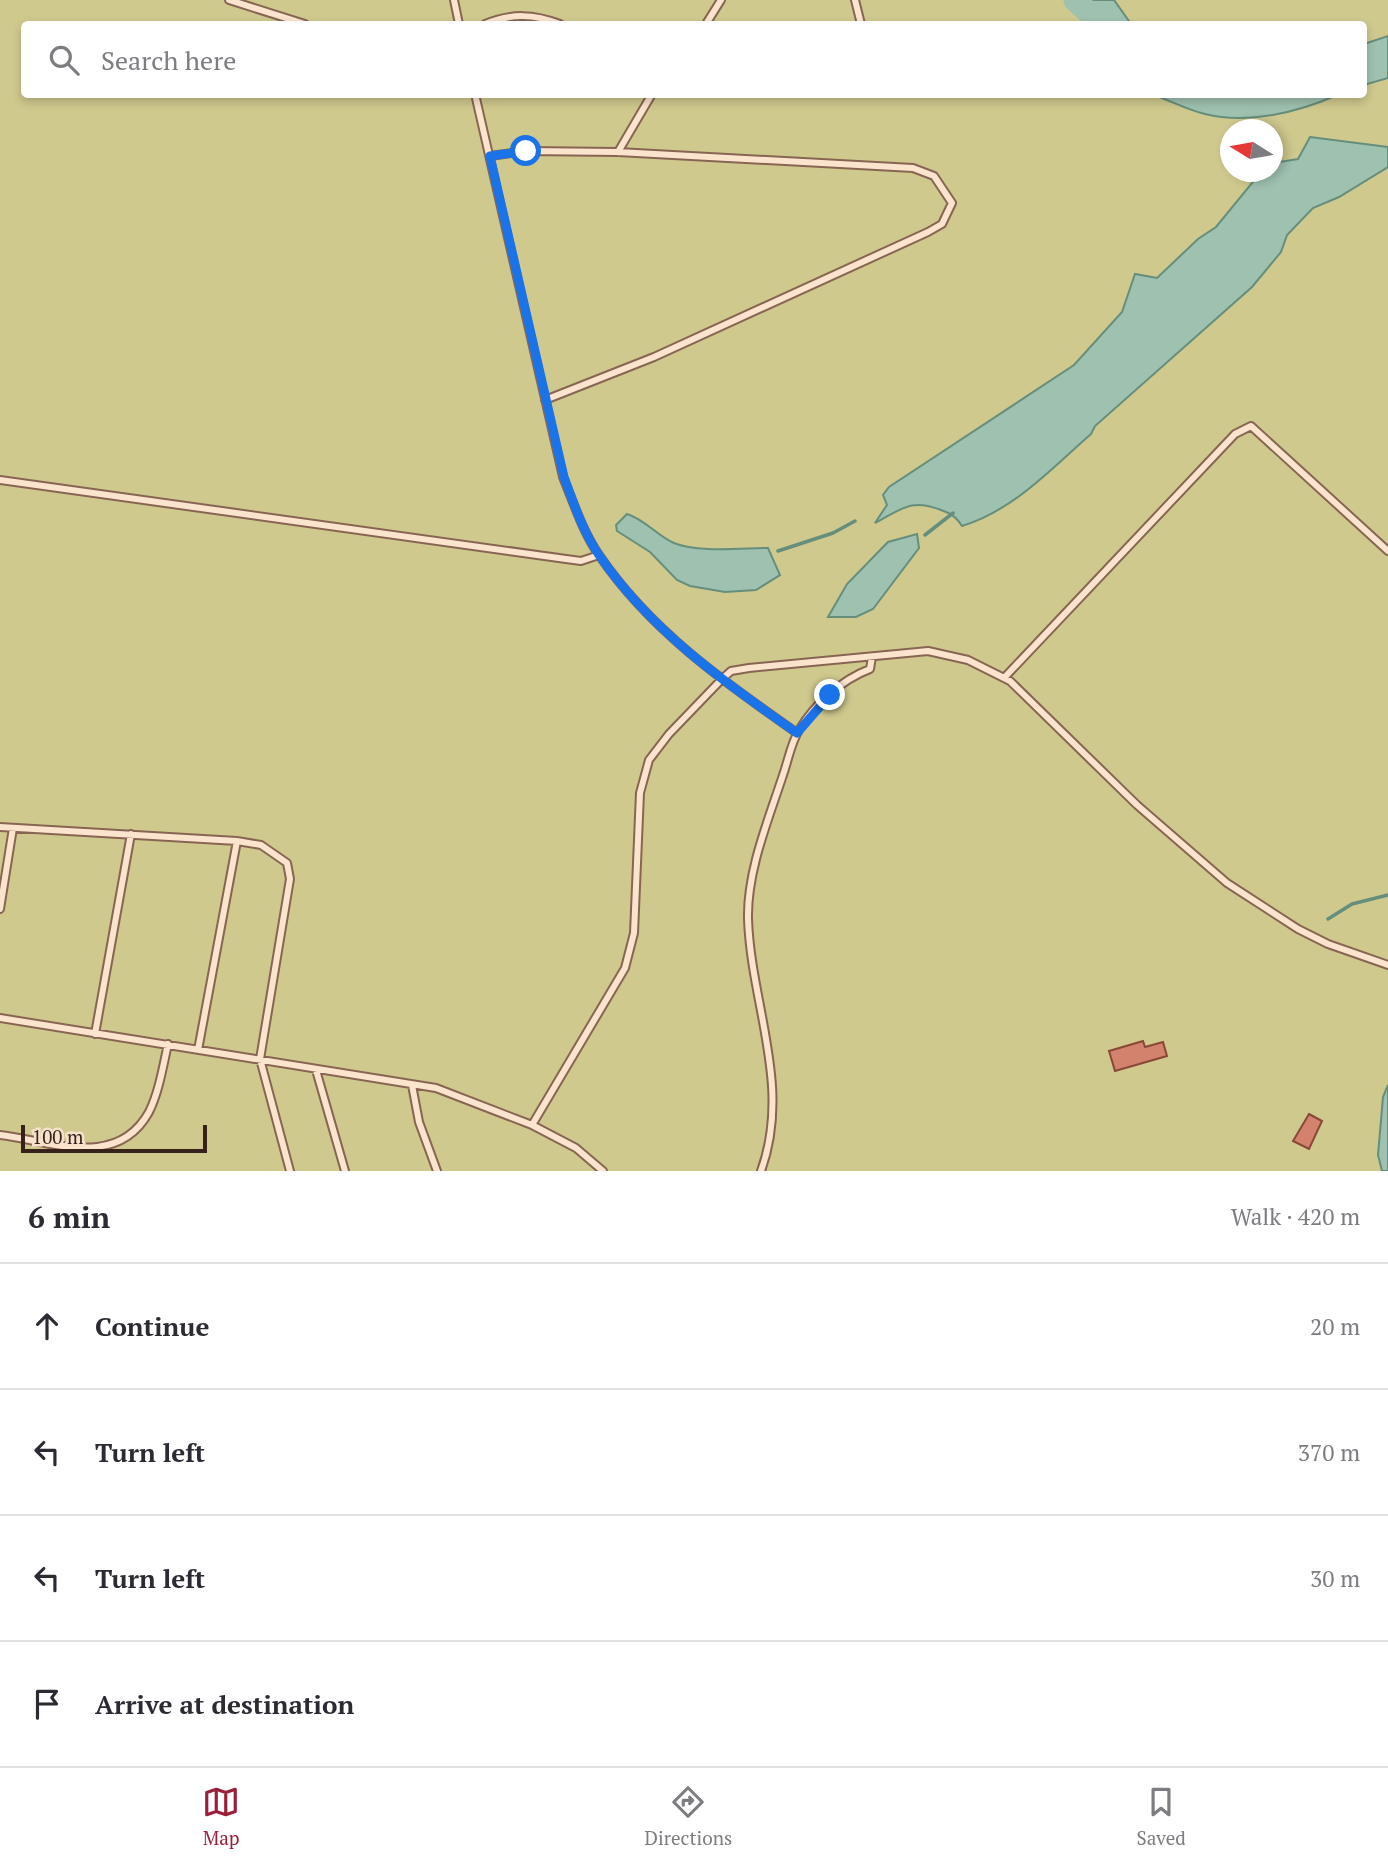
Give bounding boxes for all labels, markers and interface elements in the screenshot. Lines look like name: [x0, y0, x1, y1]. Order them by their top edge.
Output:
search box: [21, 21, 1367, 98]
icon: search: [45, 41, 83, 79]
text: Search here: [101, 43, 236, 77]
north arrow: [1220, 119, 1283, 182]
route start: [510, 135, 541, 166]
route end: [814, 679, 845, 710]
scale bar: [21, 1122, 206, 1154]
text: 100 m: [32, 1124, 83, 1149]
text: 6 min: [28, 1197, 110, 1237]
text: Walk · 420 m: [1231, 1201, 1360, 1232]
icon: ahead: [28, 1307, 66, 1345]
text: Continue: [95, 1309, 209, 1343]
text: 20 m: [1310, 1311, 1360, 1342]
icon: left: [28, 1433, 66, 1471]
text: Turn left: [95, 1435, 205, 1469]
text: 370 m: [1298, 1437, 1360, 1468]
icon: left: [28, 1559, 66, 1597]
text: Turn left: [95, 1561, 205, 1595]
text: 30 m: [1310, 1563, 1360, 1594]
icon: arrive: [28, 1685, 66, 1723]
text: Arrive at destination: [95, 1687, 354, 1721]
tab: Map: [202, 1783, 240, 1850]
tab: Directions: [645, 1783, 732, 1850]
tab: Saved: [1137, 1783, 1186, 1850]

